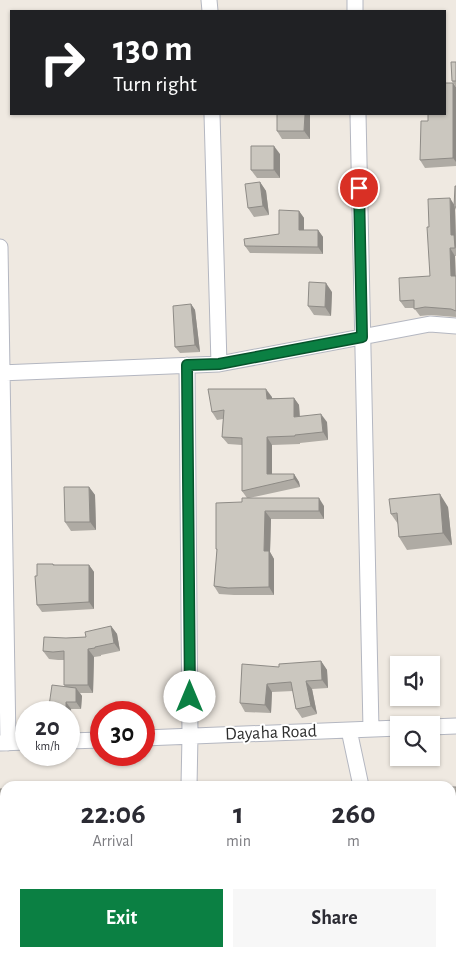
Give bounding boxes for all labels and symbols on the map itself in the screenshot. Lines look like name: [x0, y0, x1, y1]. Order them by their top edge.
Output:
pin: [338, 167, 380, 209]
position arrow: [163, 670, 215, 722]
speed limit sign: 30: [90, 701, 155, 766]
street label: Dayaha Road: [225, 722, 317, 744]

